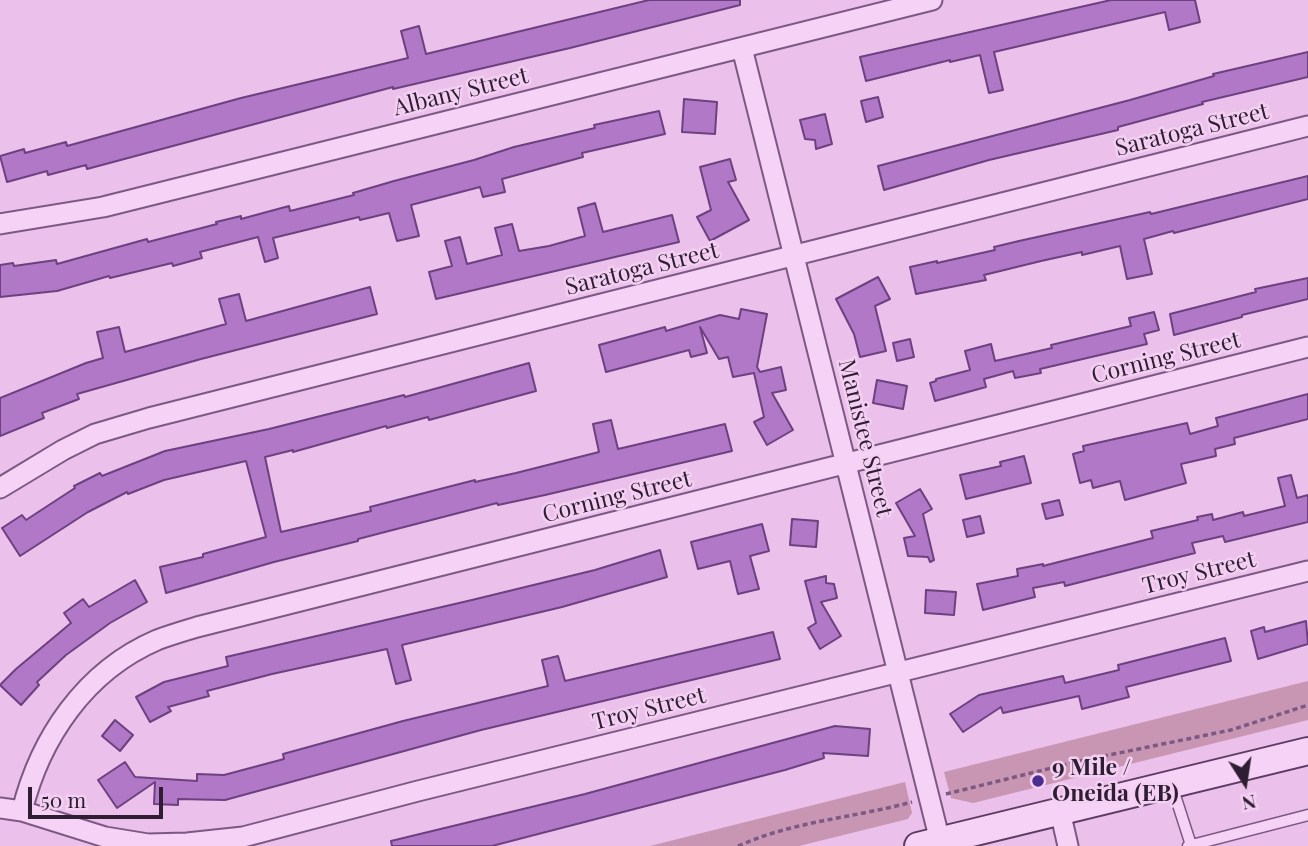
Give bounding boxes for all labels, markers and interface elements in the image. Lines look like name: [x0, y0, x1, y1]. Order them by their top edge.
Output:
street label: Albany Street: [391, 62, 531, 122]
street label: Saratoga Street: [1112, 98, 1272, 162]
street label: Saratoga Street: [562, 237, 722, 301]
street label: Corning Street: [1089, 326, 1243, 390]
street label: Manistee Street: [832, 357, 898, 519]
street label: Corning Street: [540, 465, 694, 529]
street label: Troy Street: [1140, 546, 1258, 600]
street label: Troy Street: [590, 682, 708, 736]
north arrow: [1210, 748, 1280, 818]
place label: 9 Mile / Oneida (EB): [1052, 754, 1179, 808]
scale bar: [32, 772, 166, 816]
marker: 9 Mile / Oneida (EB): [1030, 773, 1046, 789]
text: 50 m: [41, 785, 86, 813]
text: N: [1240, 789, 1259, 818]

